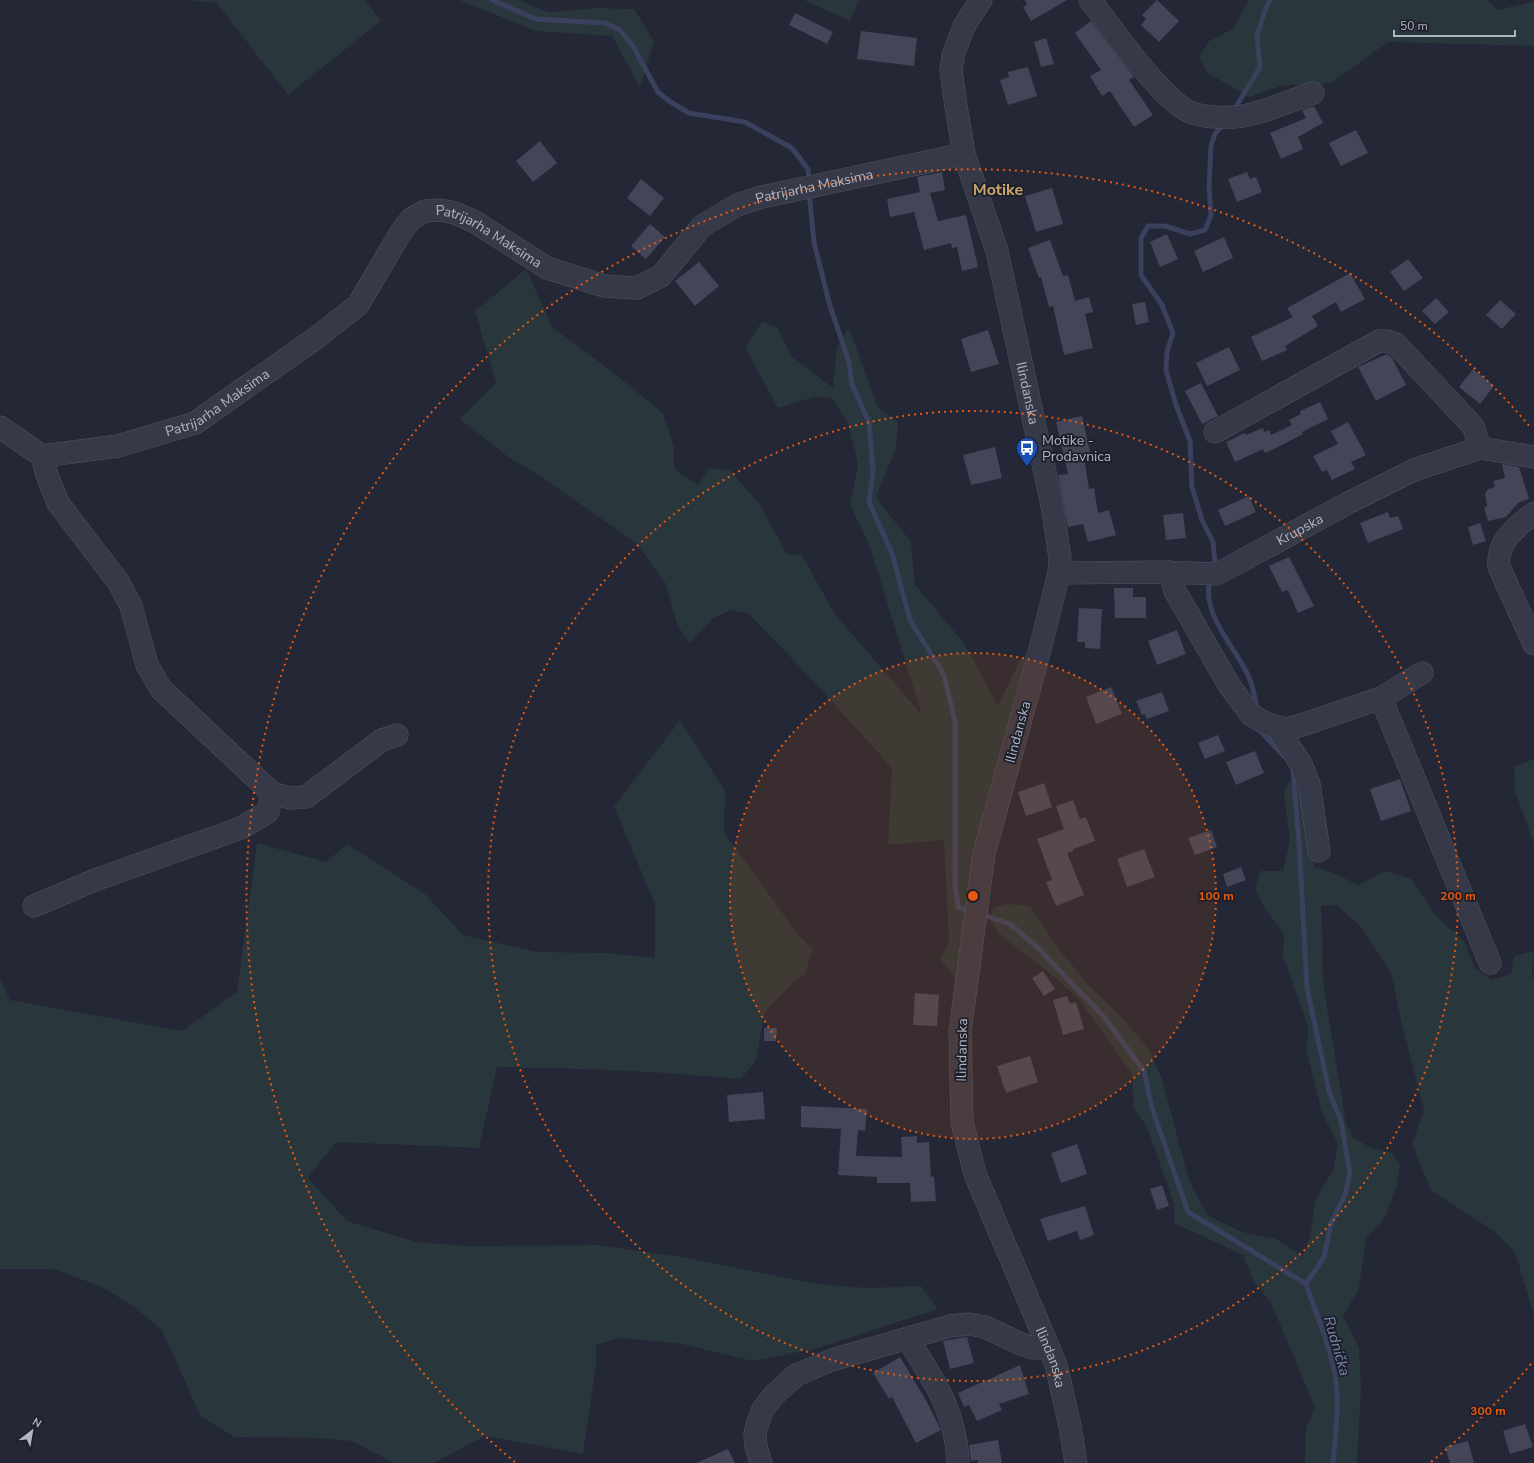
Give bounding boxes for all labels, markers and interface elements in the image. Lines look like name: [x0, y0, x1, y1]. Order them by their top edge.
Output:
scale bar: [1394, 12, 1515, 38]
text: 50 m: [1400, 18, 1428, 34]
street label: Patrijarha Maksima: [753, 164, 875, 208]
district label: Motike: [973, 179, 1023, 201]
street label: Patrijarha Maksima: [435, 200, 546, 272]
street label: Ilindanska: [1012, 360, 1044, 426]
street label: Patrijarha Maksima: [163, 364, 273, 441]
place label: Motike - Prodavnica: [1042, 431, 1111, 466]
bus stop icon: Motike - Prodavnica: [1014, 435, 1040, 468]
street label: Krupska: [1273, 509, 1327, 550]
street label: Ilindanska: [1001, 699, 1035, 765]
text: 100 m: [1198, 888, 1234, 904]
text: 200 m: [1440, 888, 1476, 904]
centre of rings: [966, 889, 980, 903]
street label: Ilindanska: [952, 1018, 972, 1082]
water label: Rudnička: [1319, 1314, 1355, 1378]
street label: Ilindanska: [1031, 1324, 1070, 1390]
text: 300 m: [1470, 1403, 1506, 1419]
north arrow: [12, 1411, 52, 1451]
text: N: [30, 1414, 44, 1431]

